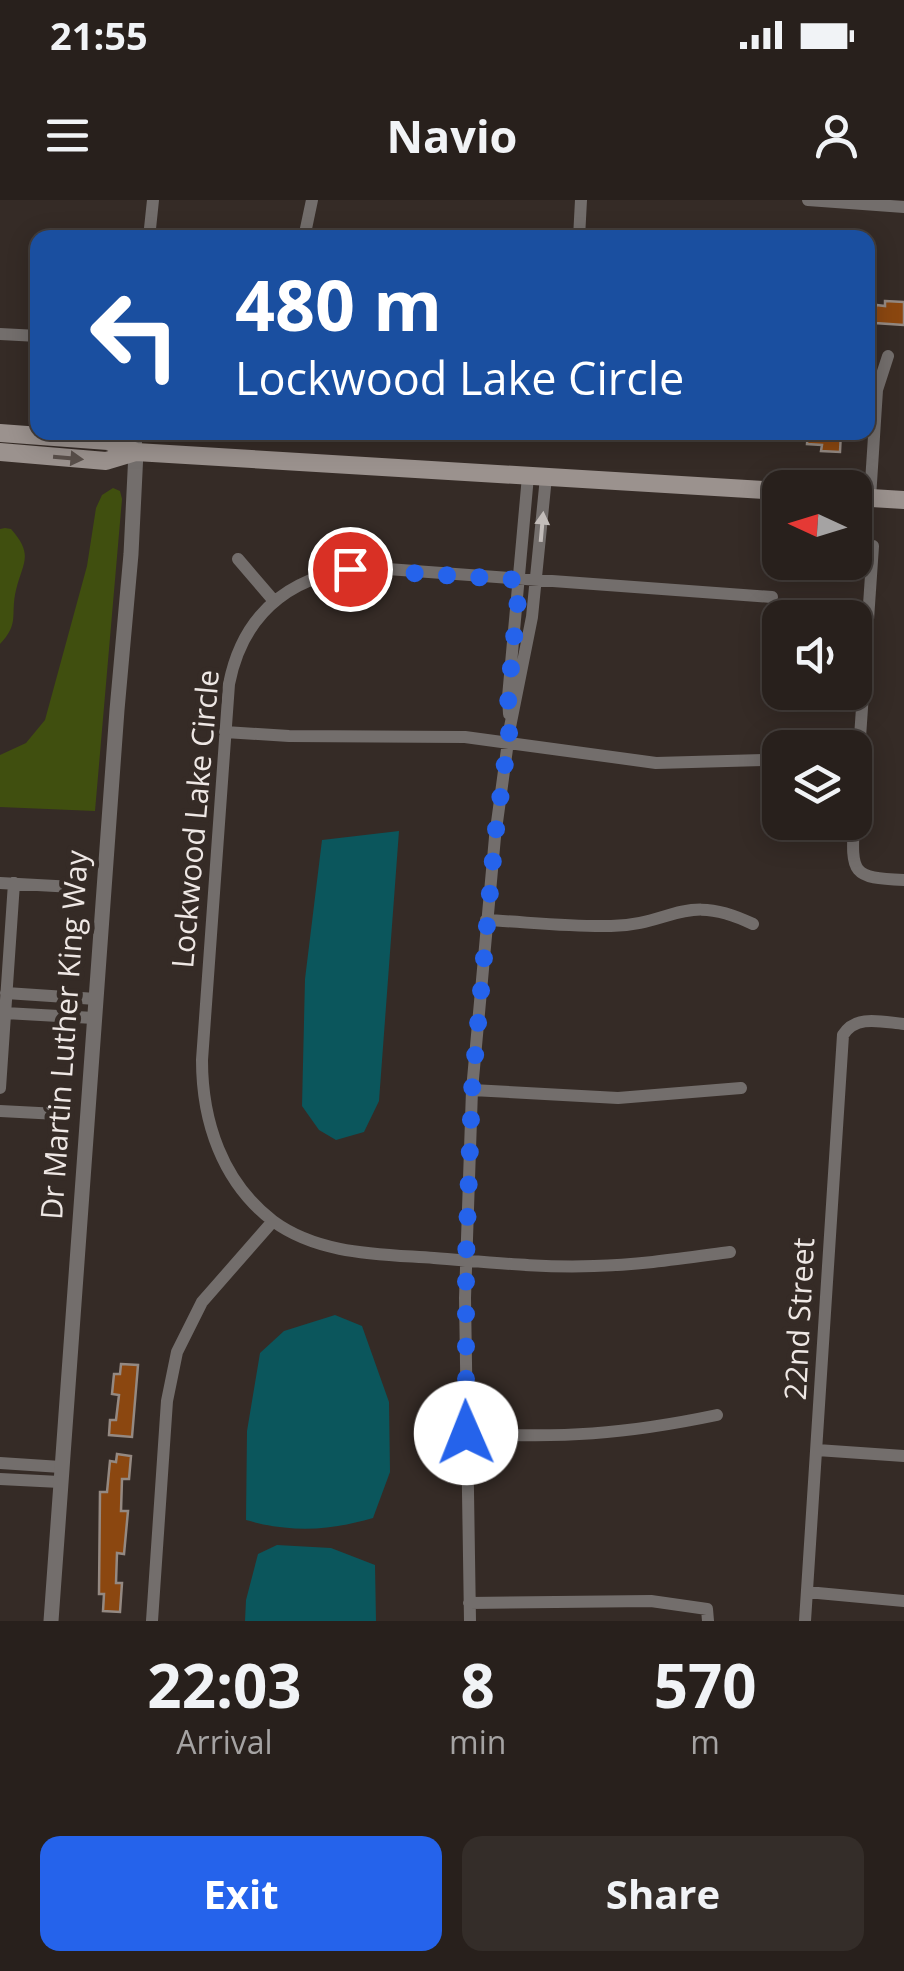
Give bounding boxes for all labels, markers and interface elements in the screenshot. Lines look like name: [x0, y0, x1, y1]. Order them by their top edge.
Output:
text: 21:55: [50, 9, 148, 61]
text: Navio: [387, 105, 517, 166]
icon: menu: [40, 108, 95, 163]
icon: person: [809, 108, 864, 163]
text: 480 m: [235, 256, 442, 352]
icon: left: [70, 270, 200, 400]
text: Lockwood Lake Circle: [235, 347, 684, 408]
one-way arrow: [53, 450, 85, 466]
north arrow: [762, 470, 872, 580]
map controls: [762, 470, 872, 840]
one-way arrow: [534, 510, 550, 542]
pin: [308, 527, 393, 612]
icon: arrive: [323, 542, 378, 597]
button: sound: [762, 600, 872, 710]
street label: Lockwood Lake Circle: [161, 668, 228, 970]
button: layers: [762, 730, 872, 840]
street label: Dr Martin Luther King Way: [30, 848, 97, 1221]
street label: 22nd Street: [774, 1237, 823, 1401]
position arrow: [414, 1381, 518, 1485]
text: 22:03: [147, 1644, 302, 1726]
text: 8: [461, 1644, 495, 1726]
text: 570: [654, 1644, 757, 1726]
text: Arrival: [176, 1720, 273, 1763]
text: min: [449, 1720, 506, 1763]
text: m: [690, 1720, 720, 1763]
button: Exit: [40, 1836, 442, 1951]
button: Share: [462, 1836, 864, 1951]

